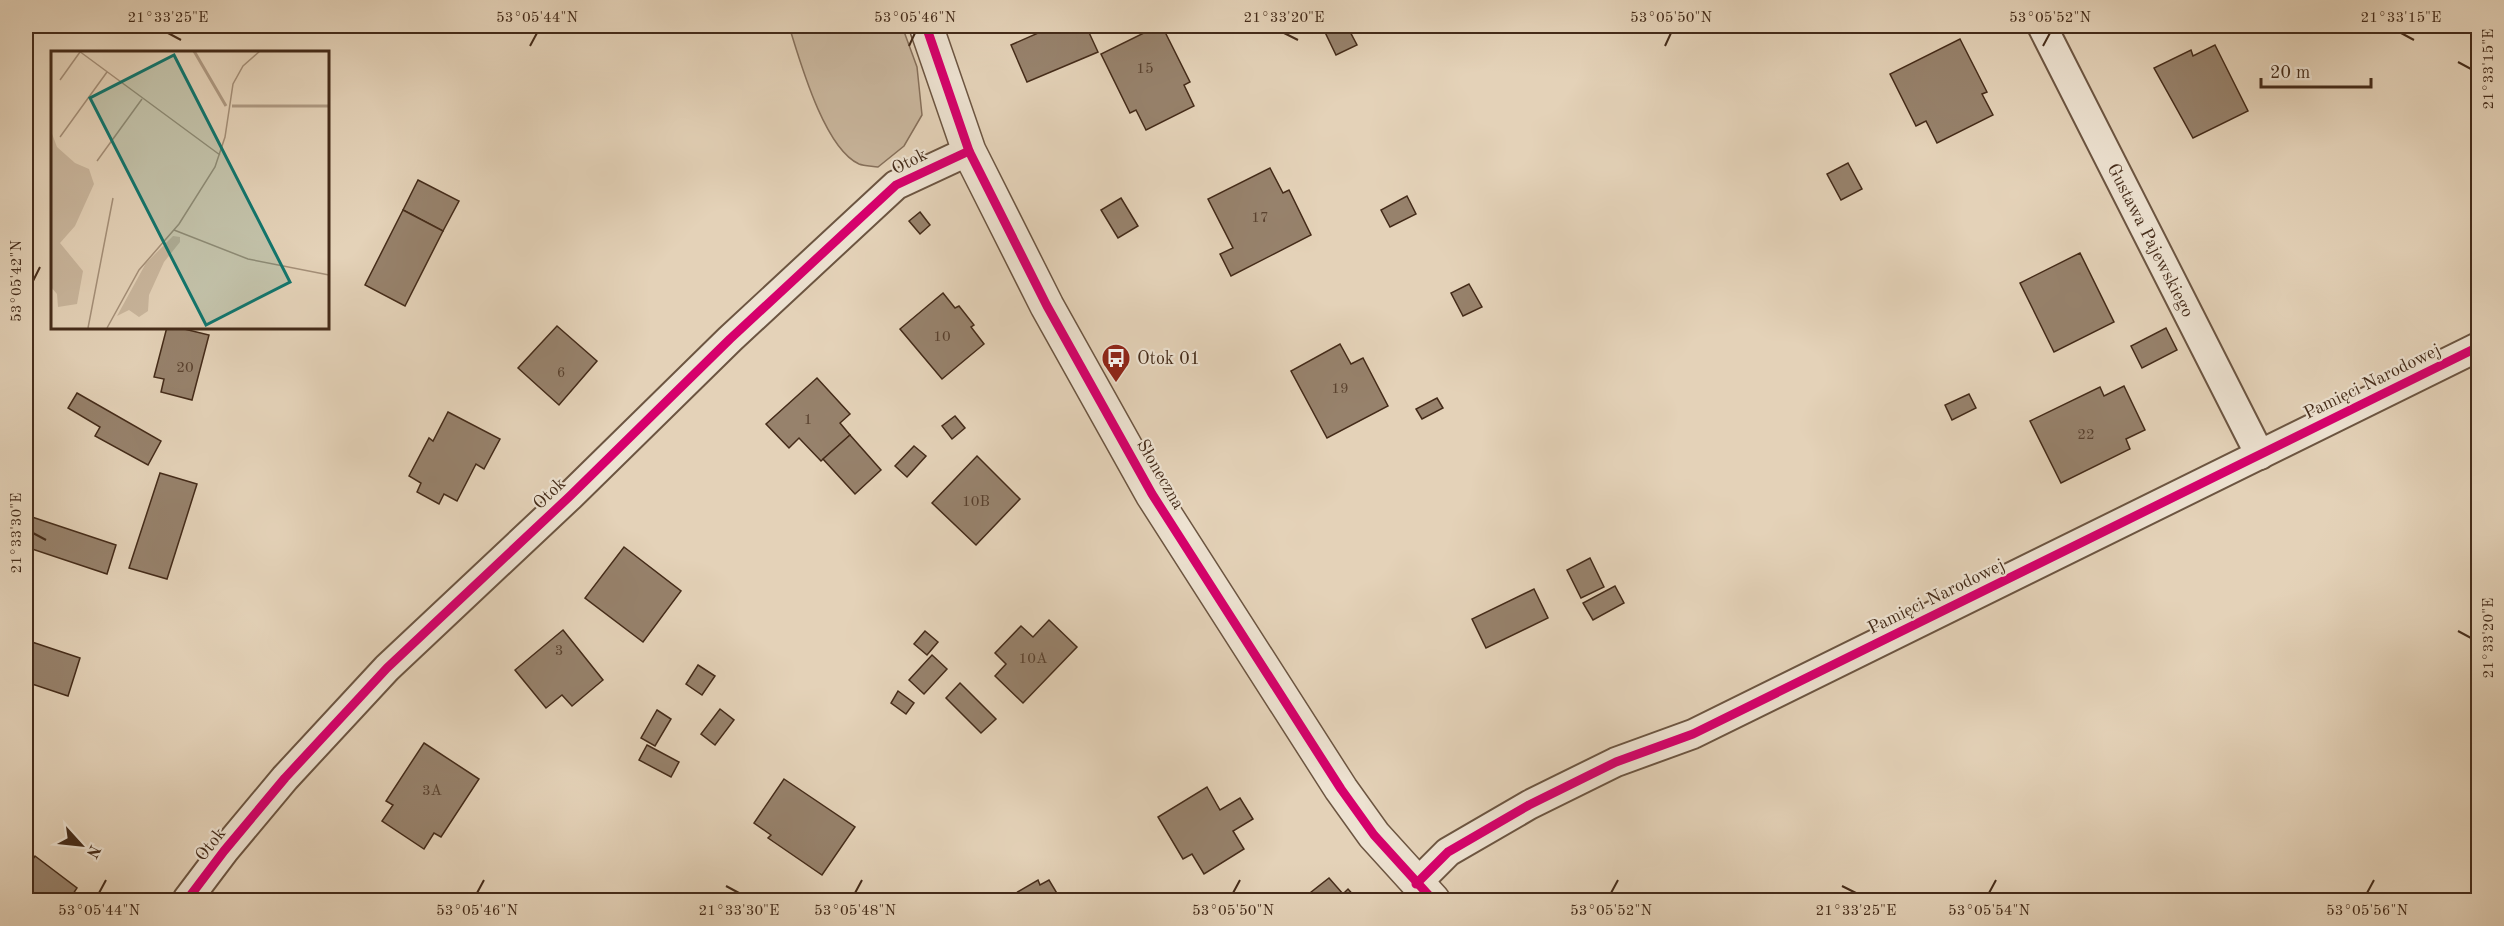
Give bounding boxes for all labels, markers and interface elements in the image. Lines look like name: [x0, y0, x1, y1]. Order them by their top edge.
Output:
text: 21°33'25"E: [128, 11, 208, 26]
text: 53°05'44"N: [496, 11, 578, 26]
text: 53°05'46"N: [874, 11, 956, 26]
text: 21°33'20"E: [1244, 11, 1324, 26]
text: 53°05'50"N: [1630, 11, 1712, 26]
text: 53°05'52"N: [2009, 11, 2091, 26]
text: 21°33'15"E: [2361, 11, 2441, 26]
text: 21°33'15"E: [2482, 29, 2497, 109]
inset map: [51, 51, 328, 328]
scale bar: [2261, 51, 2370, 89]
house number: 15: [1136, 62, 1154, 77]
text: 20 m: [2270, 64, 2310, 82]
street label: Otok: [889, 145, 930, 178]
street label: Gustawa Pajewskiego: [2104, 161, 2197, 320]
house number: 17: [1251, 211, 1269, 226]
text: 53°05'42"N: [10, 240, 25, 322]
house number: 10: [933, 330, 951, 345]
street label: Pamięci Narodowej: [2301, 341, 2444, 423]
bus stop icon: Otok 01: [1100, 342, 1132, 384]
place label: Otok 01: [1137, 350, 1200, 368]
house number: 20: [176, 361, 194, 376]
house number: 6: [557, 366, 565, 381]
house number: 19: [1331, 382, 1349, 397]
house number: 1: [804, 413, 812, 428]
house number: 22: [2077, 428, 2095, 443]
street label: Słoneczna: [1133, 436, 1187, 513]
street label: Otok: [530, 474, 569, 513]
text: 21°33'30"E: [10, 493, 25, 573]
house number: 10B: [962, 495, 990, 510]
street label: Pamięci Narodowej: [1865, 556, 2008, 638]
text: 21°33'20"E: [2482, 598, 2497, 678]
house number: 3: [555, 644, 563, 659]
house number: 10A: [1019, 652, 1048, 667]
house number: 3A: [422, 784, 443, 799]
north arrow: [51, 815, 111, 875]
street label: Otok: [192, 824, 229, 865]
text: N: [82, 842, 102, 861]
text: 53°05'44"N: [58, 904, 140, 919]
text: 53°05'46"N: [436, 904, 518, 919]
text: 21°33'30"E: [699, 904, 779, 919]
text: 53°05'48"N: [814, 904, 896, 919]
text: 53°05'50"N: [1192, 904, 1274, 919]
text: 53°05'52"N: [1570, 904, 1652, 919]
text: 21°33'25"E: [1816, 904, 1896, 919]
text: 53°05'54"N: [1948, 904, 2030, 919]
text: 53°05'56"N: [2326, 904, 2408, 919]

